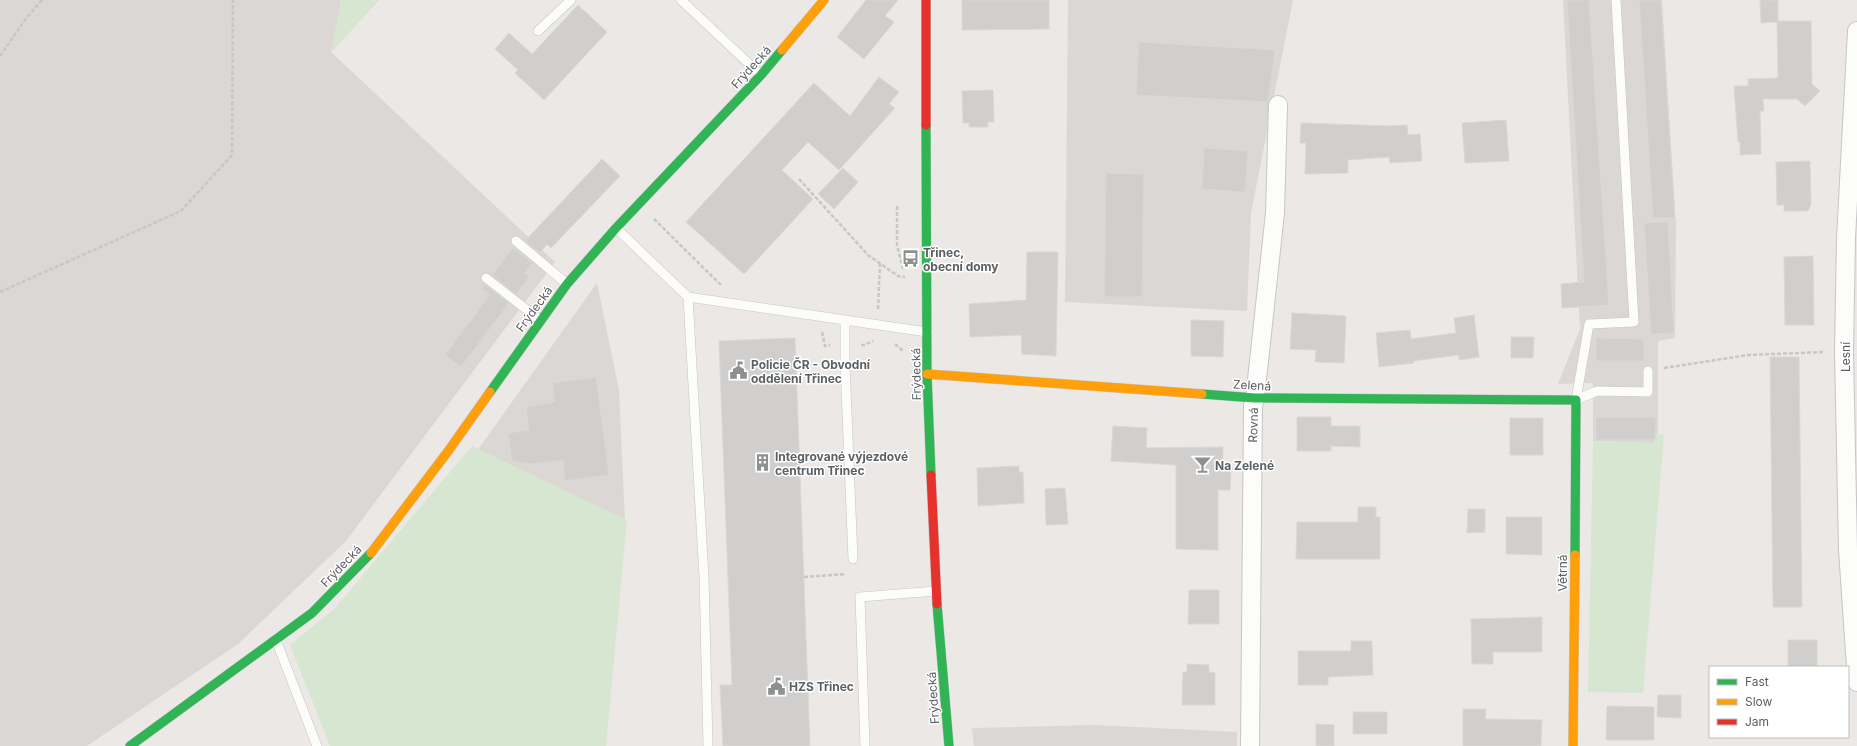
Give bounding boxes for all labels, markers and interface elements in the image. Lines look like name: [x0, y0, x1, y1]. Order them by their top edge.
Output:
street label: Frýdecká: [728, 42, 774, 92]
place label: Třinec, obecní domy: [923, 245, 999, 274]
bus stop icon: Třinec, obecní domy: [900, 249, 920, 269]
street label: Frýdecká: [513, 283, 555, 335]
street label: Lesní: [1838, 342, 1853, 372]
street label: Frýdecká: [908, 348, 924, 400]
place label: Policie ČR - Obvodní oddělení Třinec: [751, 357, 871, 386]
public building icon: Policie ČR - Obvodní oddělení Třinec: [728, 361, 748, 381]
street label: Zelená: [1232, 377, 1272, 393]
street label: Rovná: [1245, 407, 1261, 443]
place label: Integrované výjezdové centrum Třinec: [775, 449, 908, 478]
building icon: Integrované výjezdové centrum Třinec: [752, 453, 772, 473]
bar icon: Na Zelené: [1192, 455, 1212, 475]
place label: Na Zelené: [1215, 458, 1274, 473]
street label: Frýdecká: [317, 542, 365, 590]
street label: Větrná: [1555, 554, 1570, 592]
legend: [1709, 666, 1849, 738]
street label: Frýdecká: [924, 671, 942, 725]
text: Fast: [1745, 674, 1769, 689]
public building icon: HZS Třinec: [766, 676, 786, 696]
place label: HZS Třinec: [789, 679, 854, 694]
text: Slow: [1745, 694, 1773, 709]
text: Jam: [1745, 714, 1769, 729]

